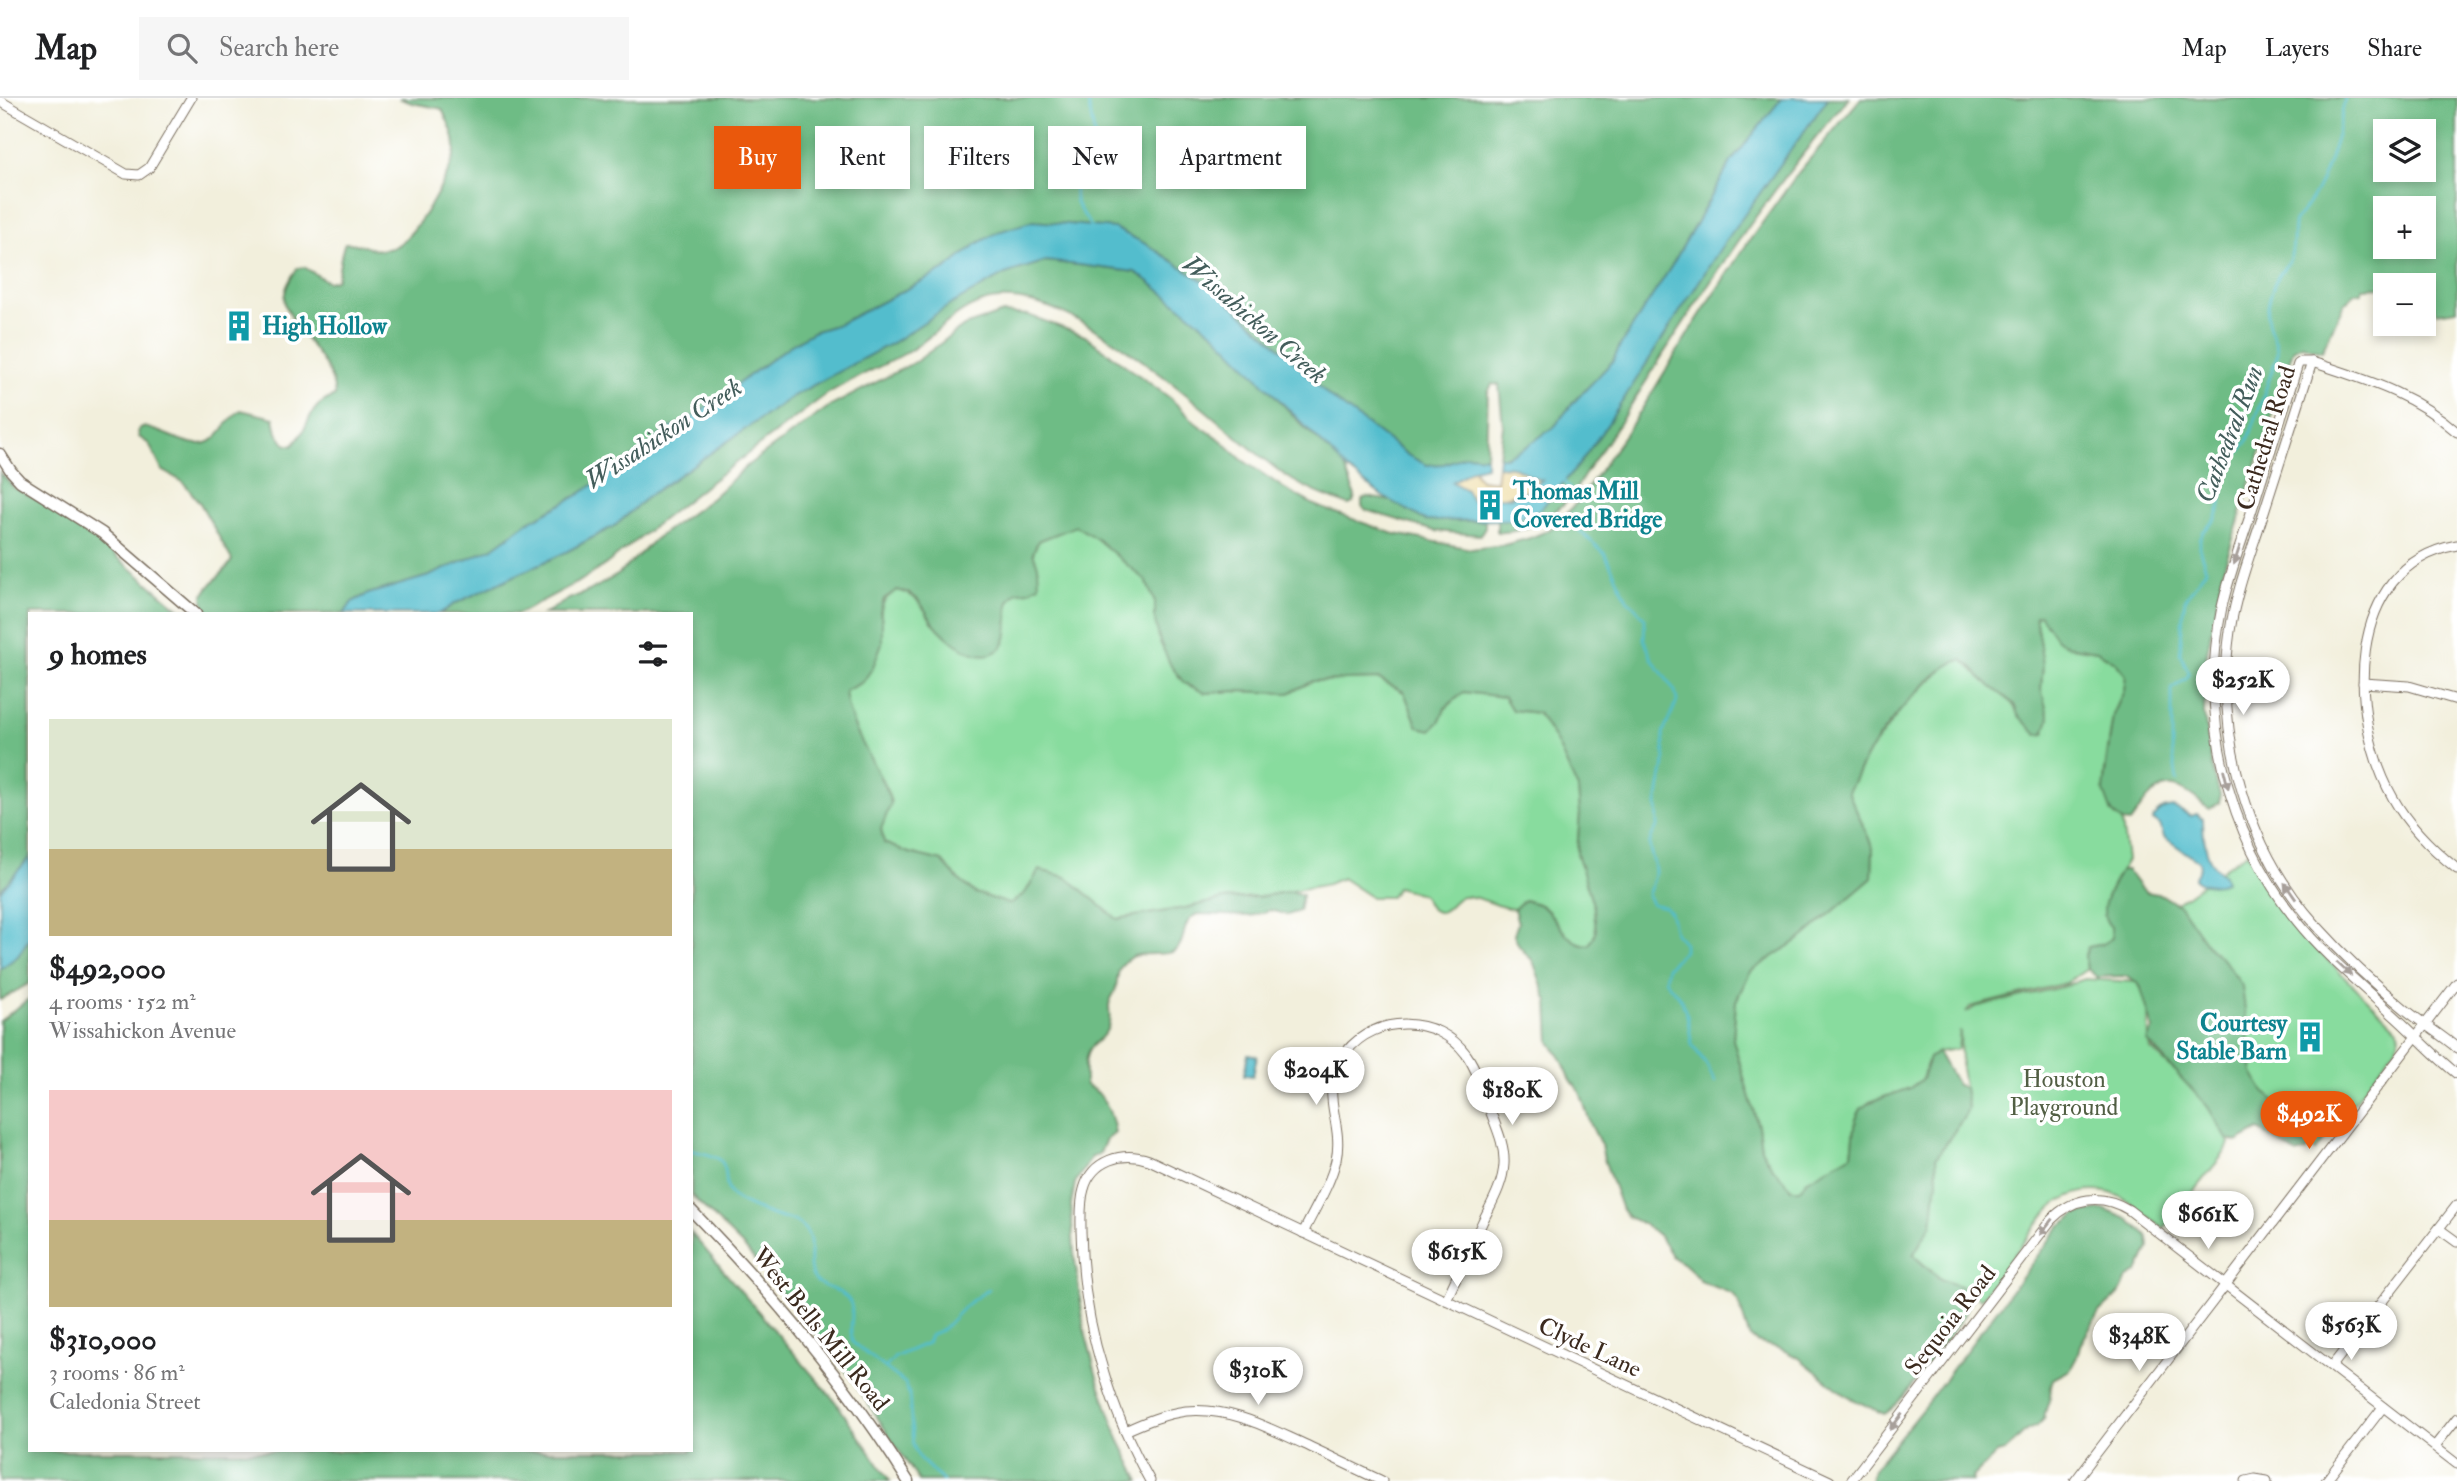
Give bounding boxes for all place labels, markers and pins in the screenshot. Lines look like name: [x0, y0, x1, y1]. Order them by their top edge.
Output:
building icon: High Hollow: [222, 309, 256, 343]
place label: High Hollow: [262, 311, 388, 342]
place label: Thomas Mill Covered Bridge: [1512, 476, 1662, 535]
building icon: Thomas Mill Covered Bridge: [1473, 488, 1507, 522]
pin: $252K: [2194, 658, 2292, 717]
place label: Courtesy Stable Barn: [2176, 1008, 2288, 1067]
building icon: Courtesy Stable Barn: [2293, 1020, 2327, 1054]
pin: $204K: [1267, 1048, 1365, 1107]
pin: $180K: [1463, 1068, 1561, 1127]
pin: $492K: [2260, 1091, 2358, 1151]
pin: $661K: [2159, 1192, 2257, 1251]
pin: $615K: [1408, 1230, 1506, 1289]
pin: $563K: [2302, 1302, 2400, 1362]
pin: $348K: [2090, 1314, 2188, 1373]
pin: $310K: [1209, 1348, 1307, 1407]

